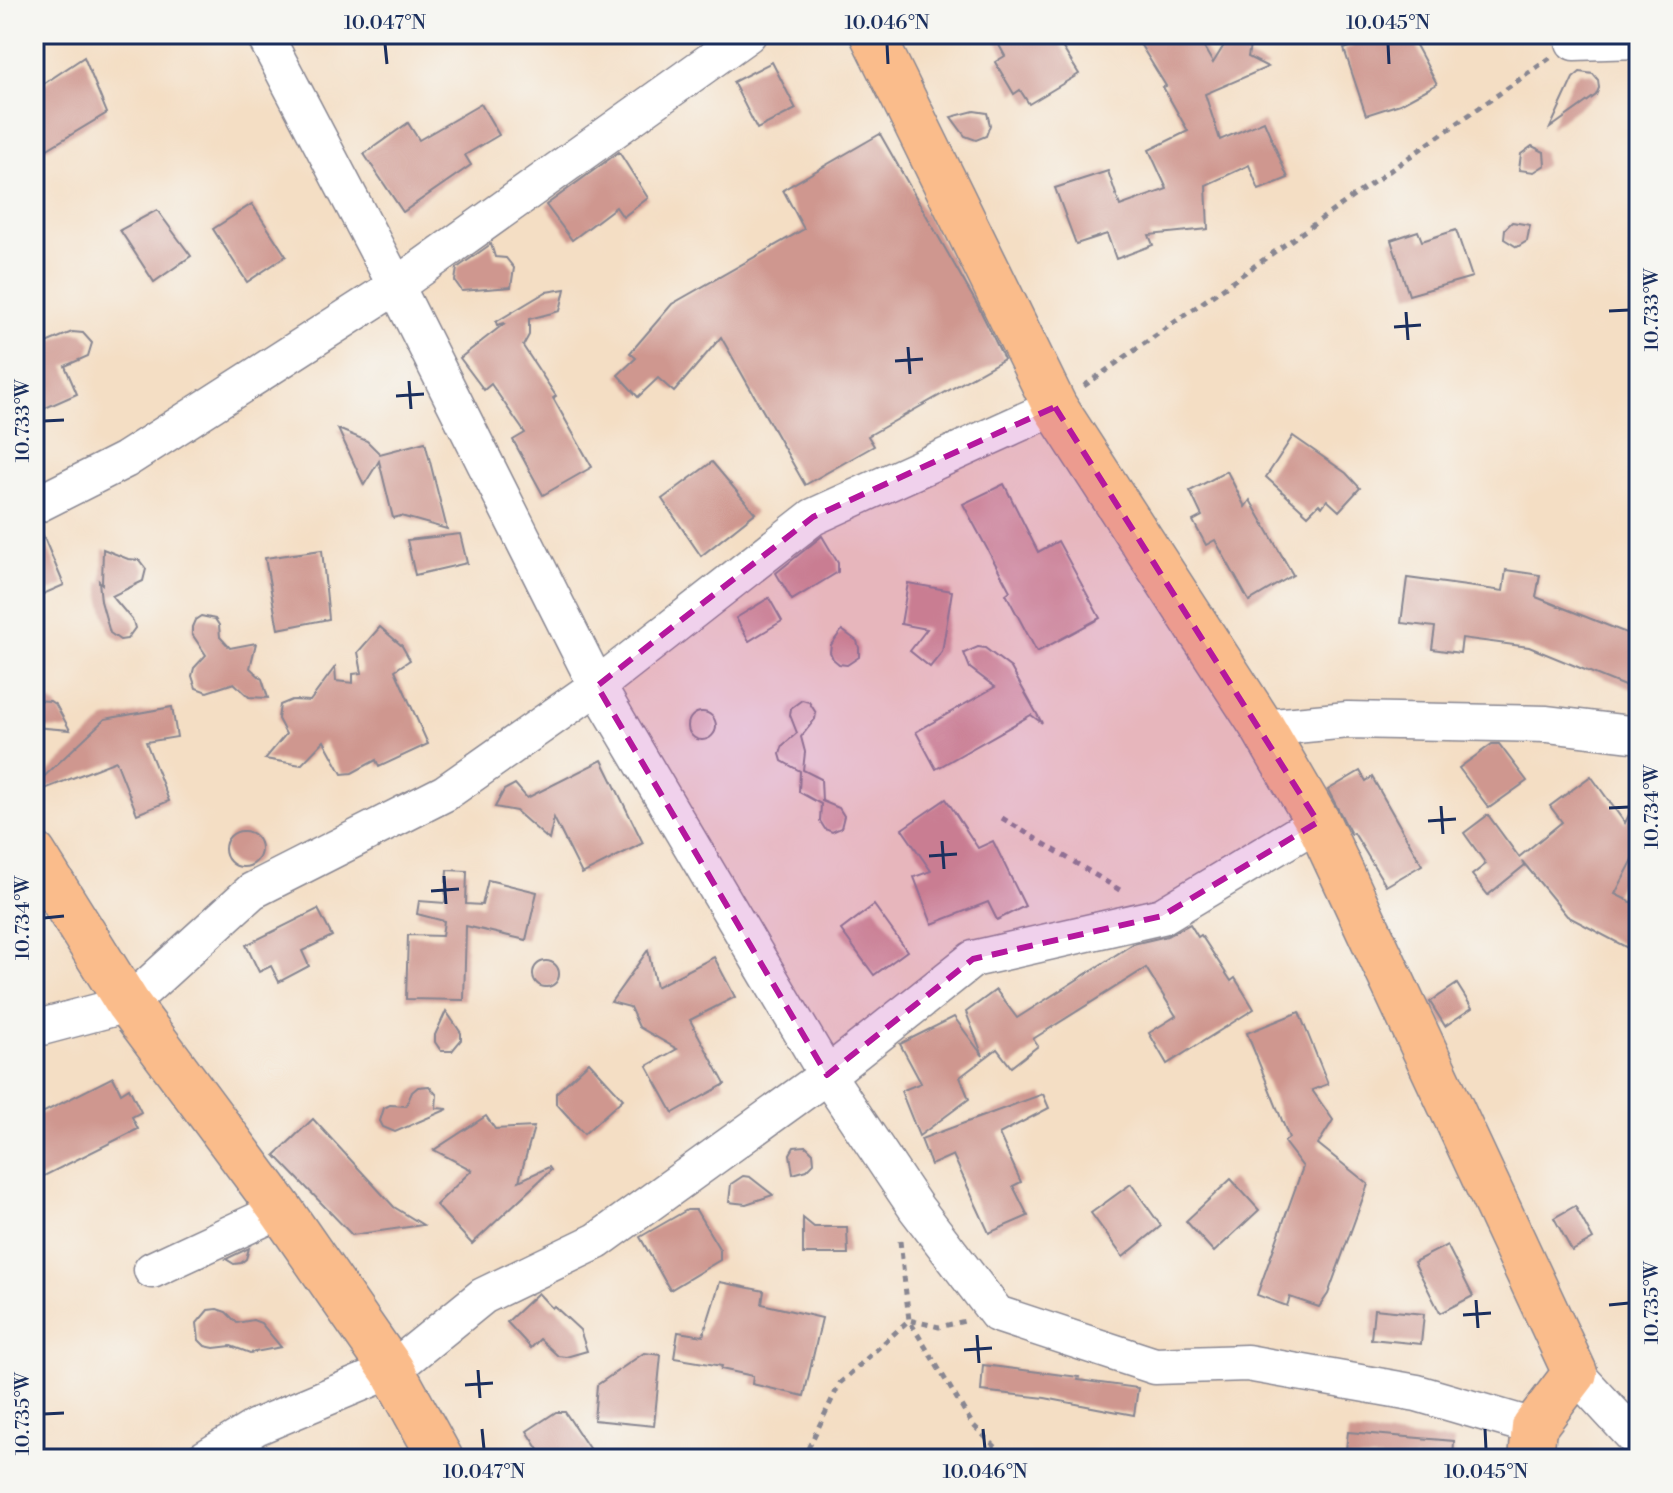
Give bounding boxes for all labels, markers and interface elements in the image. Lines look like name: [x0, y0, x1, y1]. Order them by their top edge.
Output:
text: 10.047°N: [344, 11, 426, 36]
text: 10.046°N: [844, 11, 930, 36]
text: 10.045°N: [1346, 11, 1430, 36]
text: 10.733°W: [1640, 268, 1665, 352]
text: 10.733°W: [11, 379, 36, 463]
text: 10.734°W: [1640, 764, 1665, 849]
text: 10.734°W: [11, 875, 36, 960]
text: 10.735°W: [1640, 1261, 1665, 1345]
text: 10.735°W: [11, 1372, 36, 1456]
text: 10.047°N: [443, 1460, 525, 1485]
text: 10.046°N: [942, 1460, 1028, 1485]
text: 10.045°N: [1444, 1460, 1528, 1485]

